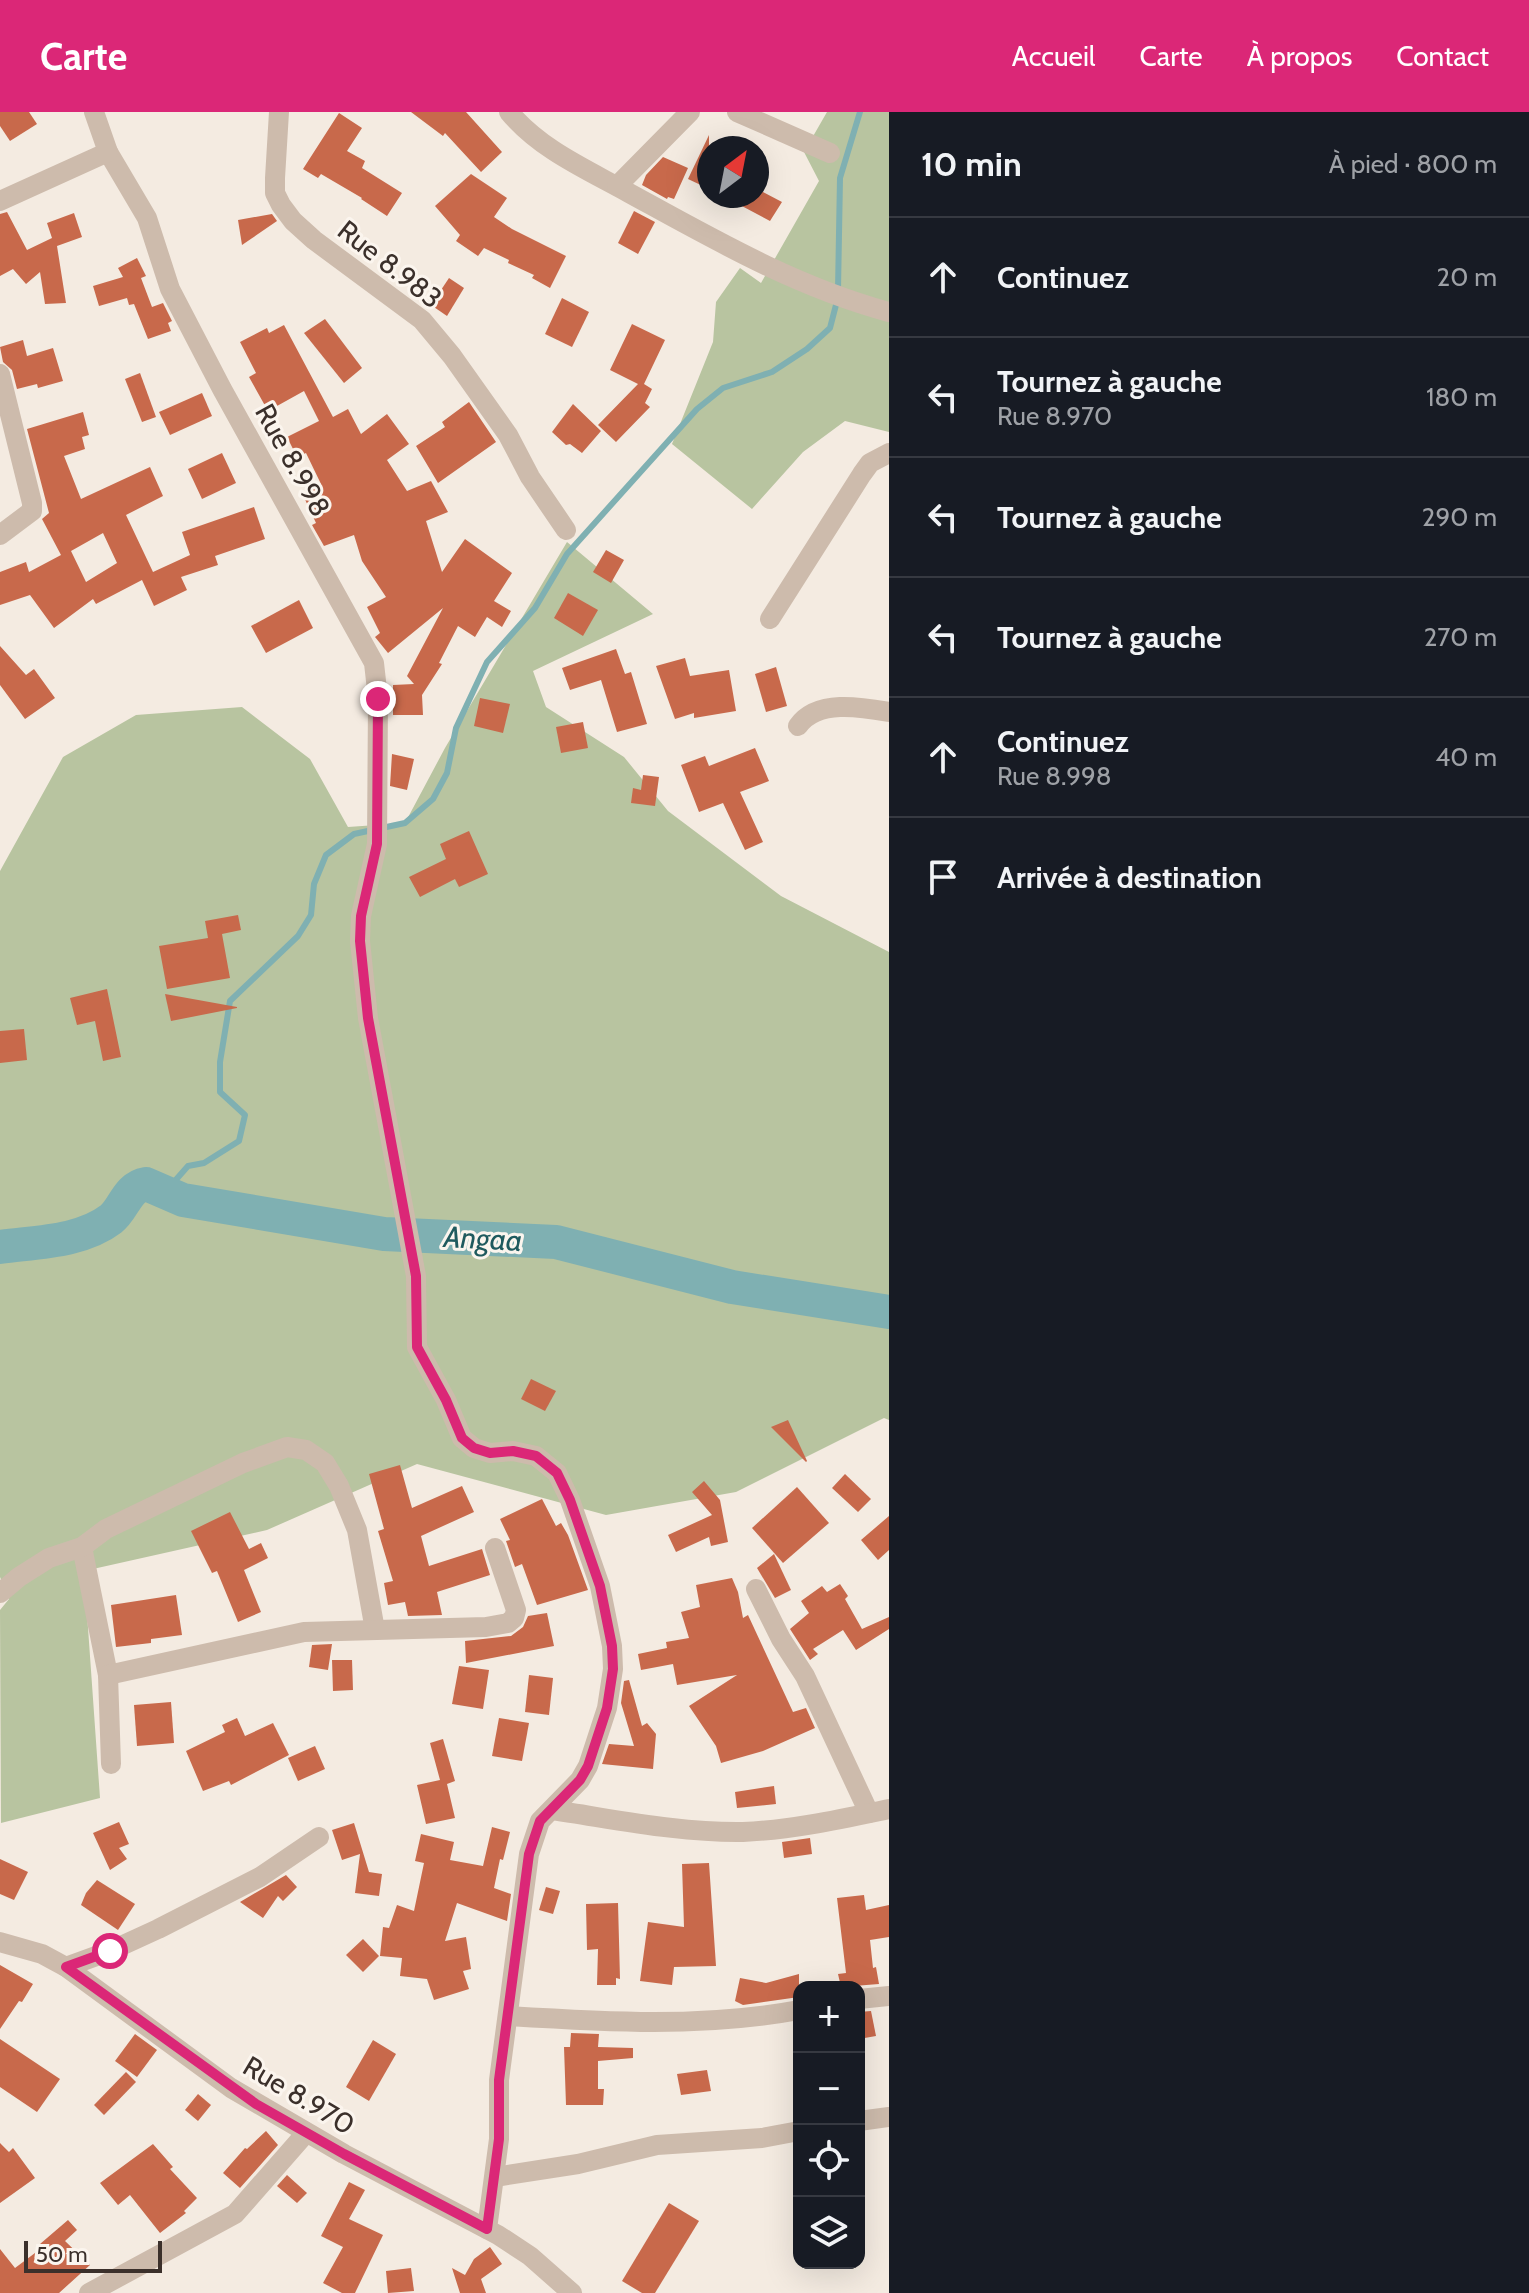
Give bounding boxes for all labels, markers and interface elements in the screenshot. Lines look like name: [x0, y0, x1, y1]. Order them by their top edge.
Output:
text: Carte: [40, 33, 127, 80]
text: Accueil: [1012, 39, 1095, 73]
text: Carte: [1139, 39, 1203, 73]
text: À propos: [1247, 39, 1352, 73]
text: Contact: [1396, 39, 1489, 73]
north arrow: [697, 136, 769, 208]
text: 10 min: [921, 143, 1022, 185]
text: À pied · 800 m: [1329, 148, 1497, 180]
street label: Rue 8.983: [331, 213, 449, 315]
icon: ahead: [921, 255, 965, 299]
text: Continuez: [997, 259, 1129, 296]
text: 20 m: [1437, 261, 1497, 293]
text: Tournez à gauche: [997, 363, 1222, 400]
icon: left: [921, 375, 965, 419]
text: 180 m: [1426, 381, 1497, 413]
street label: Rue 8.998: [248, 398, 338, 522]
text: Rue 8.970: [997, 400, 1112, 432]
icon: left: [921, 495, 965, 539]
text: Tournez à gauche: [997, 499, 1222, 536]
text: 290 m: [1422, 501, 1497, 533]
icon: left: [921, 615, 965, 659]
text: Tournez à gauche: [997, 619, 1222, 656]
text: 270 m: [1424, 621, 1497, 653]
route end: [360, 681, 396, 717]
text: Continuez: [997, 723, 1129, 760]
icon: ahead: [921, 735, 965, 779]
text: 40 m: [1435, 741, 1497, 773]
text: Rue 8.998: [997, 760, 1112, 792]
icon: arrive: [921, 855, 965, 899]
text: Arrivée à destination: [997, 859, 1262, 896]
water label: Angaa: [441, 1218, 523, 1259]
route start: [92, 1933, 128, 1969]
map controls: [793, 1981, 865, 2269]
button: +: [793, 1981, 865, 2053]
street label: Rue 8.970: [237, 2049, 361, 2141]
button: −: [793, 2053, 865, 2125]
button: locate: [793, 2125, 865, 2197]
button: layers: [793, 2197, 865, 2269]
scale bar: [24, 2237, 162, 2273]
text: 50 m: [36, 2241, 88, 2268]

